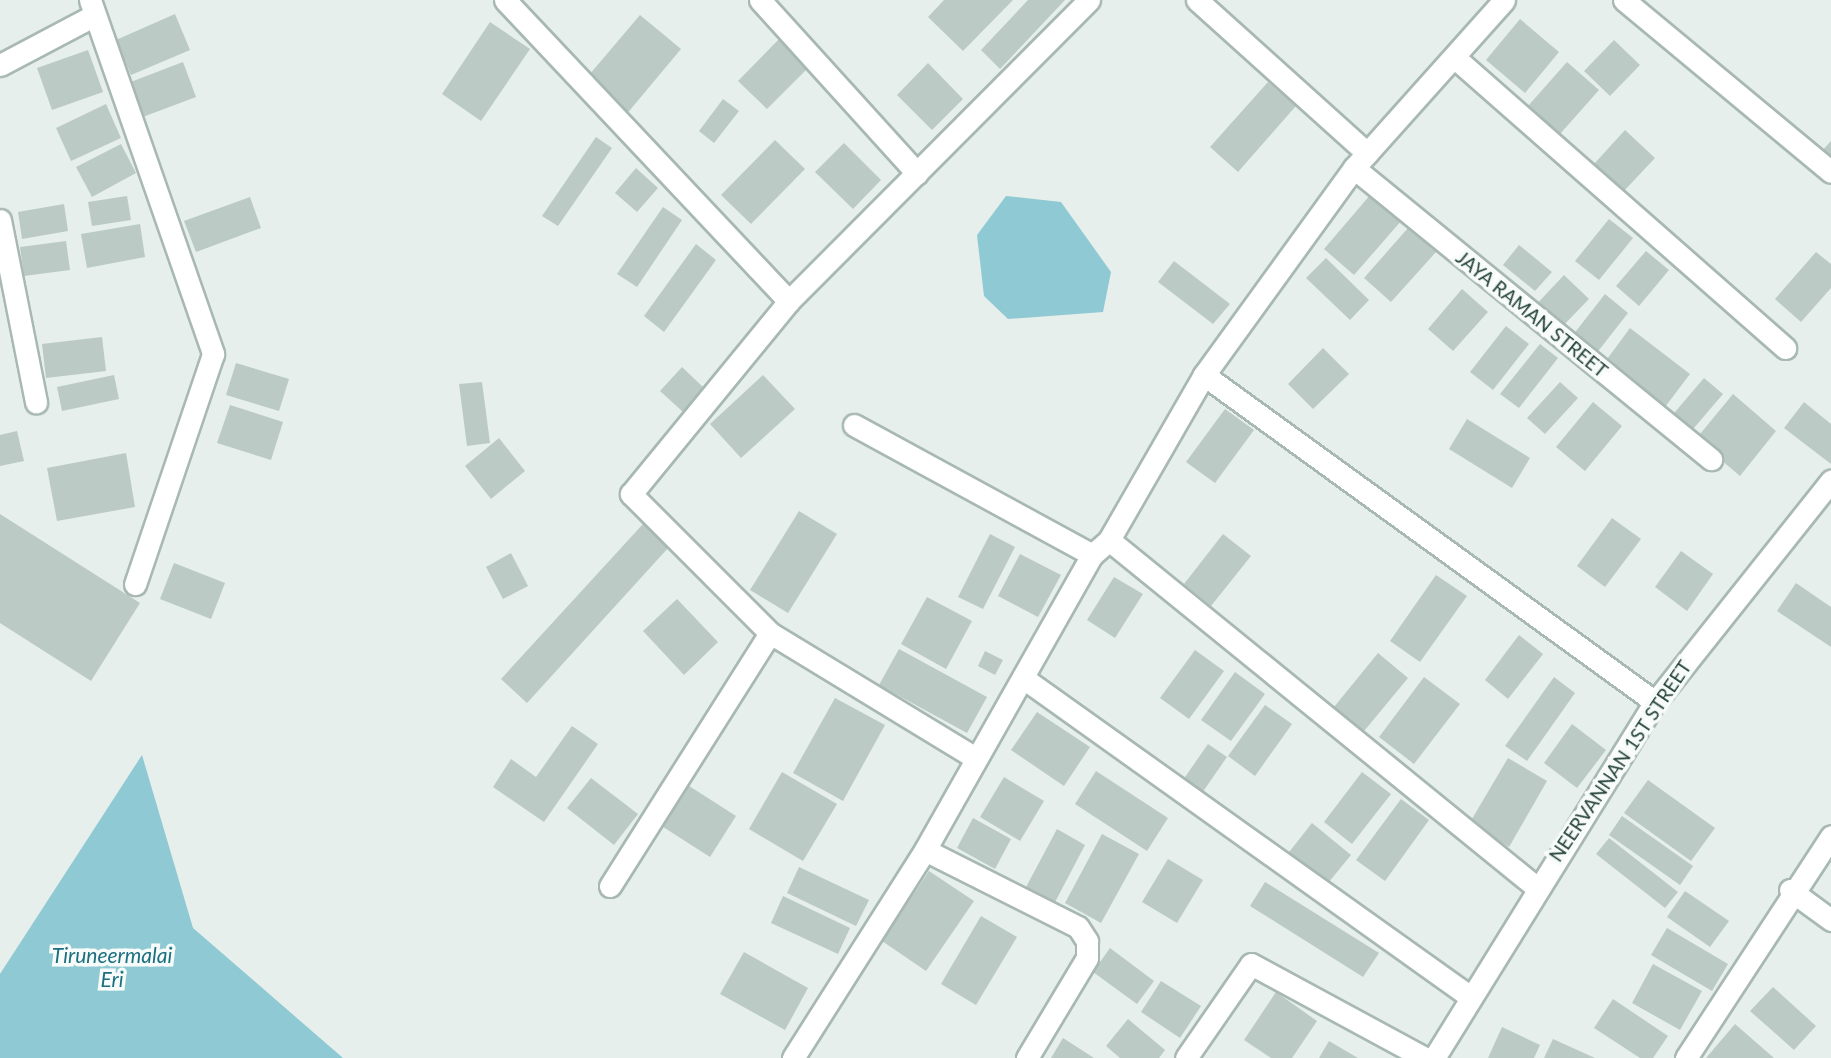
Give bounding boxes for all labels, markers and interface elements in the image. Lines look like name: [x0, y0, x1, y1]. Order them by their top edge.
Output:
street label: JAYA RAMAN STREET: [1451, 246, 1613, 382]
street label: NEERVANNAN 1ST STREET: [1544, 656, 1696, 866]
water label: Tiruneermalai Eri: [52, 942, 172, 992]

